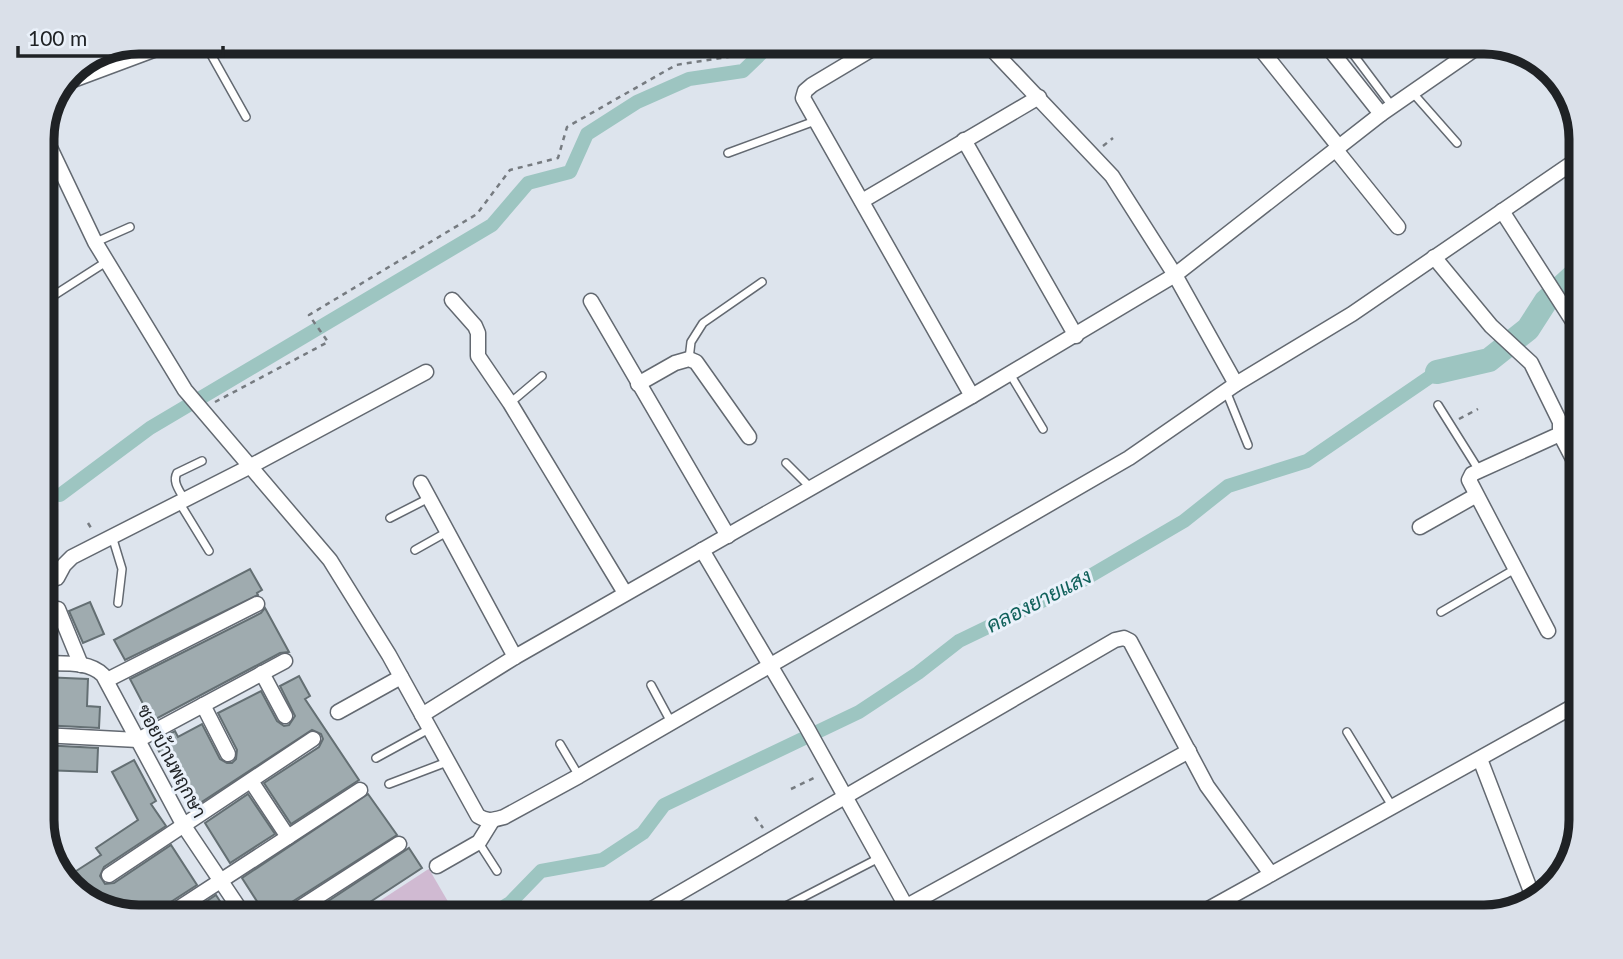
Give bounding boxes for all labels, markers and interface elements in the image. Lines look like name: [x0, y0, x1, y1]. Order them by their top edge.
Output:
scale bar: [18, 14, 222, 58]
text: 100 m: [28, 25, 87, 50]
water label: คลองยายแสง: [982, 562, 1095, 637]
street label: ซอยบ้านพฤกษา: [132, 700, 212, 822]

